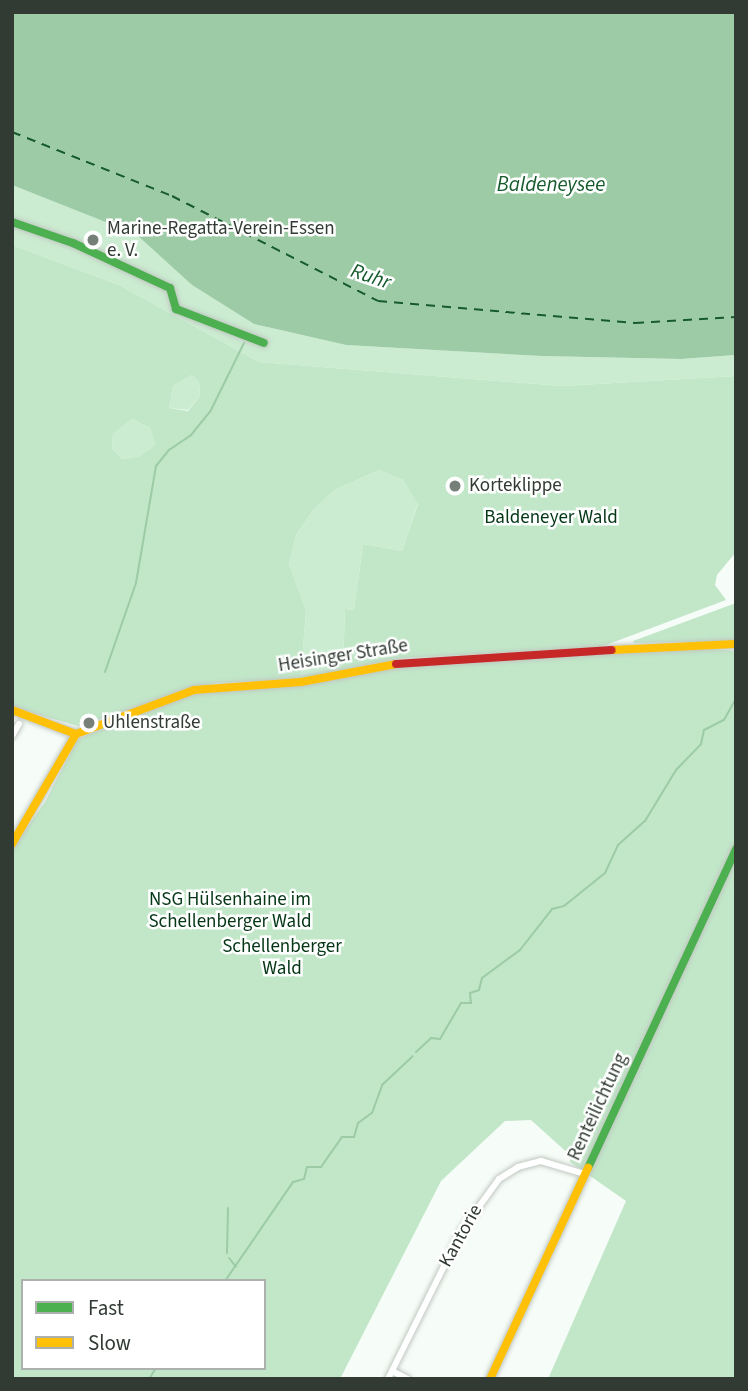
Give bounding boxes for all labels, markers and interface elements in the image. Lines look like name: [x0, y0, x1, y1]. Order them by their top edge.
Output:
water label: Baldeneysee: [497, 171, 605, 197]
place label: Marine-Regatta-Verein-Essen e. V.: [107, 218, 335, 262]
marker: Marine-Regatta-Verein-Essen e. V.: [85, 232, 101, 248]
water label: Ruhr: [348, 257, 394, 295]
place label: Korteklippe: [469, 475, 562, 497]
marker: Korteklippe: [447, 478, 463, 494]
park label: Baldeneyer Wald: [484, 507, 618, 529]
street label: Heisinger Straße: [277, 635, 409, 677]
place label: Uhlenstraße: [103, 712, 200, 734]
marker: Uhlenstraße: [81, 715, 97, 731]
park label: NSG Hülsenhaine im Schellenberger Wald: [148, 889, 312, 933]
park label: Schellenberger Wald: [222, 936, 342, 980]
street label: Renteilichtung: [563, 1050, 633, 1164]
street label: Kantorie: [435, 1201, 487, 1271]
legend: [21, 1279, 266, 1370]
text: Fast: [88, 1293, 124, 1323]
text: Slow: [88, 1328, 131, 1358]

